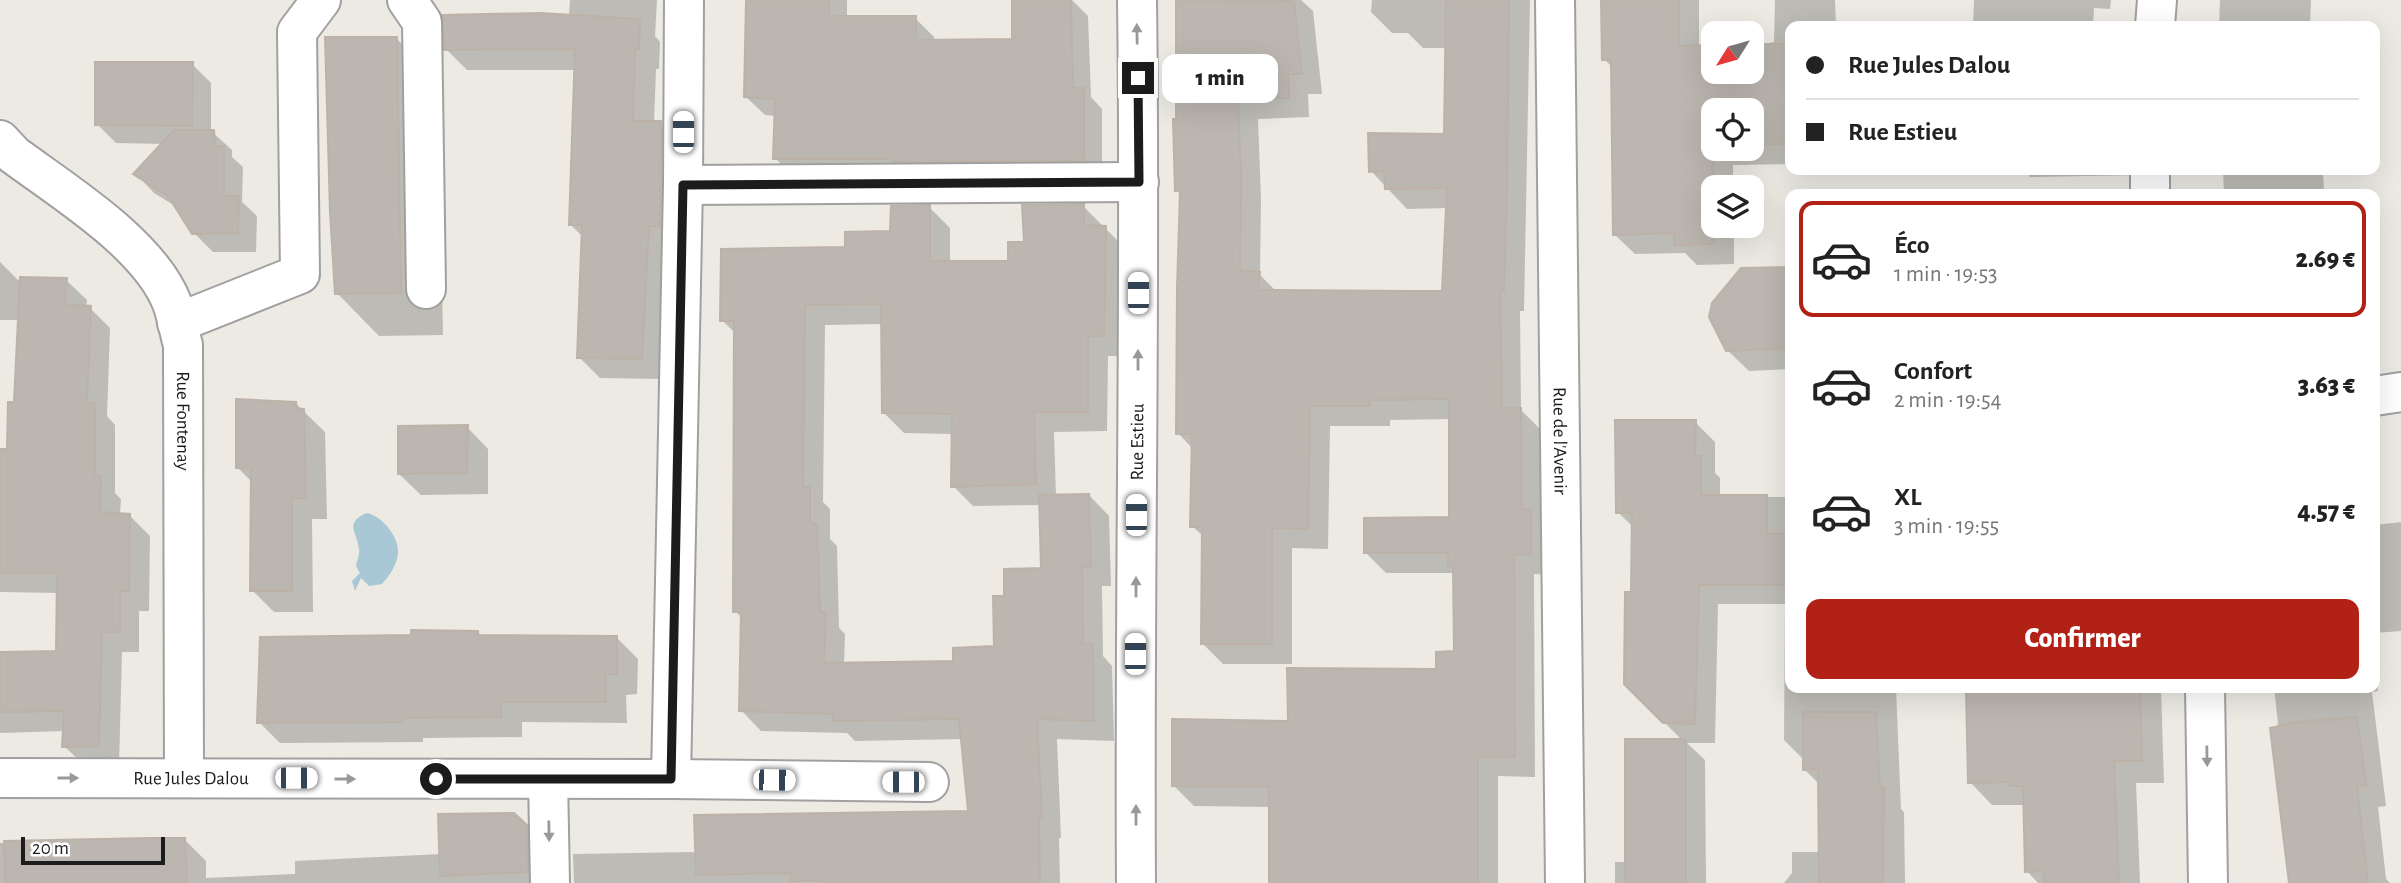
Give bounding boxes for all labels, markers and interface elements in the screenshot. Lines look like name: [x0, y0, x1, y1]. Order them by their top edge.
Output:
north arrow: [1701, 21, 1764, 84]
map controls: [1701, 21, 1764, 238]
one-way arrow: [1131, 23, 1143, 45]
text: Rue Jules Dalou: [1848, 52, 2010, 78]
callout: 1 min: [1162, 54, 1278, 102]
route end: [1122, 62, 1154, 94]
text: 1 min: [1196, 67, 1244, 90]
button: locate: [1701, 98, 1764, 161]
car: [673, 111, 694, 153]
text: Rue Estieu: [1848, 119, 1957, 145]
button: layers: [1701, 175, 1764, 238]
icon: car: [1810, 228, 1873, 291]
text: Éco: [1894, 232, 1930, 258]
text: 2.69 €: [2295, 246, 2355, 272]
text: 1 min · 19:53: [1894, 263, 1997, 286]
car: [1128, 272, 1149, 314]
one-way arrow: [1132, 349, 1143, 371]
icon: car: [1810, 354, 1873, 417]
text: Confort: [1894, 358, 1972, 384]
street label: Rue Fontenay: [174, 371, 193, 471]
text: 3.63 €: [2298, 372, 2355, 398]
street label: Rue de l'Avenir: [1550, 387, 1570, 495]
text: 2 min · 19:54: [1894, 389, 2002, 412]
street label: Rue Estieu: [1127, 403, 1147, 481]
icon: car: [1810, 480, 1873, 543]
text: XL: [1894, 484, 1921, 510]
car: [1126, 494, 1147, 536]
text: 4.57 €: [2297, 498, 2355, 524]
text: 3 min · 19:55: [1894, 515, 1999, 538]
one-way arrow: [1130, 576, 1142, 598]
button: Confirmer: [1806, 599, 2359, 679]
car: [1125, 633, 1146, 675]
one-way arrow: [2201, 745, 2212, 767]
route start: [420, 763, 452, 795]
car: [276, 768, 318, 789]
street label: Rue Jules Dalou: [133, 769, 249, 788]
car: [753, 769, 796, 791]
one-way arrow: [57, 772, 79, 784]
car: [883, 772, 925, 793]
one-way arrow: [334, 773, 356, 784]
one-way arrow: [1130, 804, 1142, 826]
one-way arrow: [543, 820, 555, 842]
scale bar: [21, 834, 164, 866]
text: 20 m: [32, 839, 69, 858]

